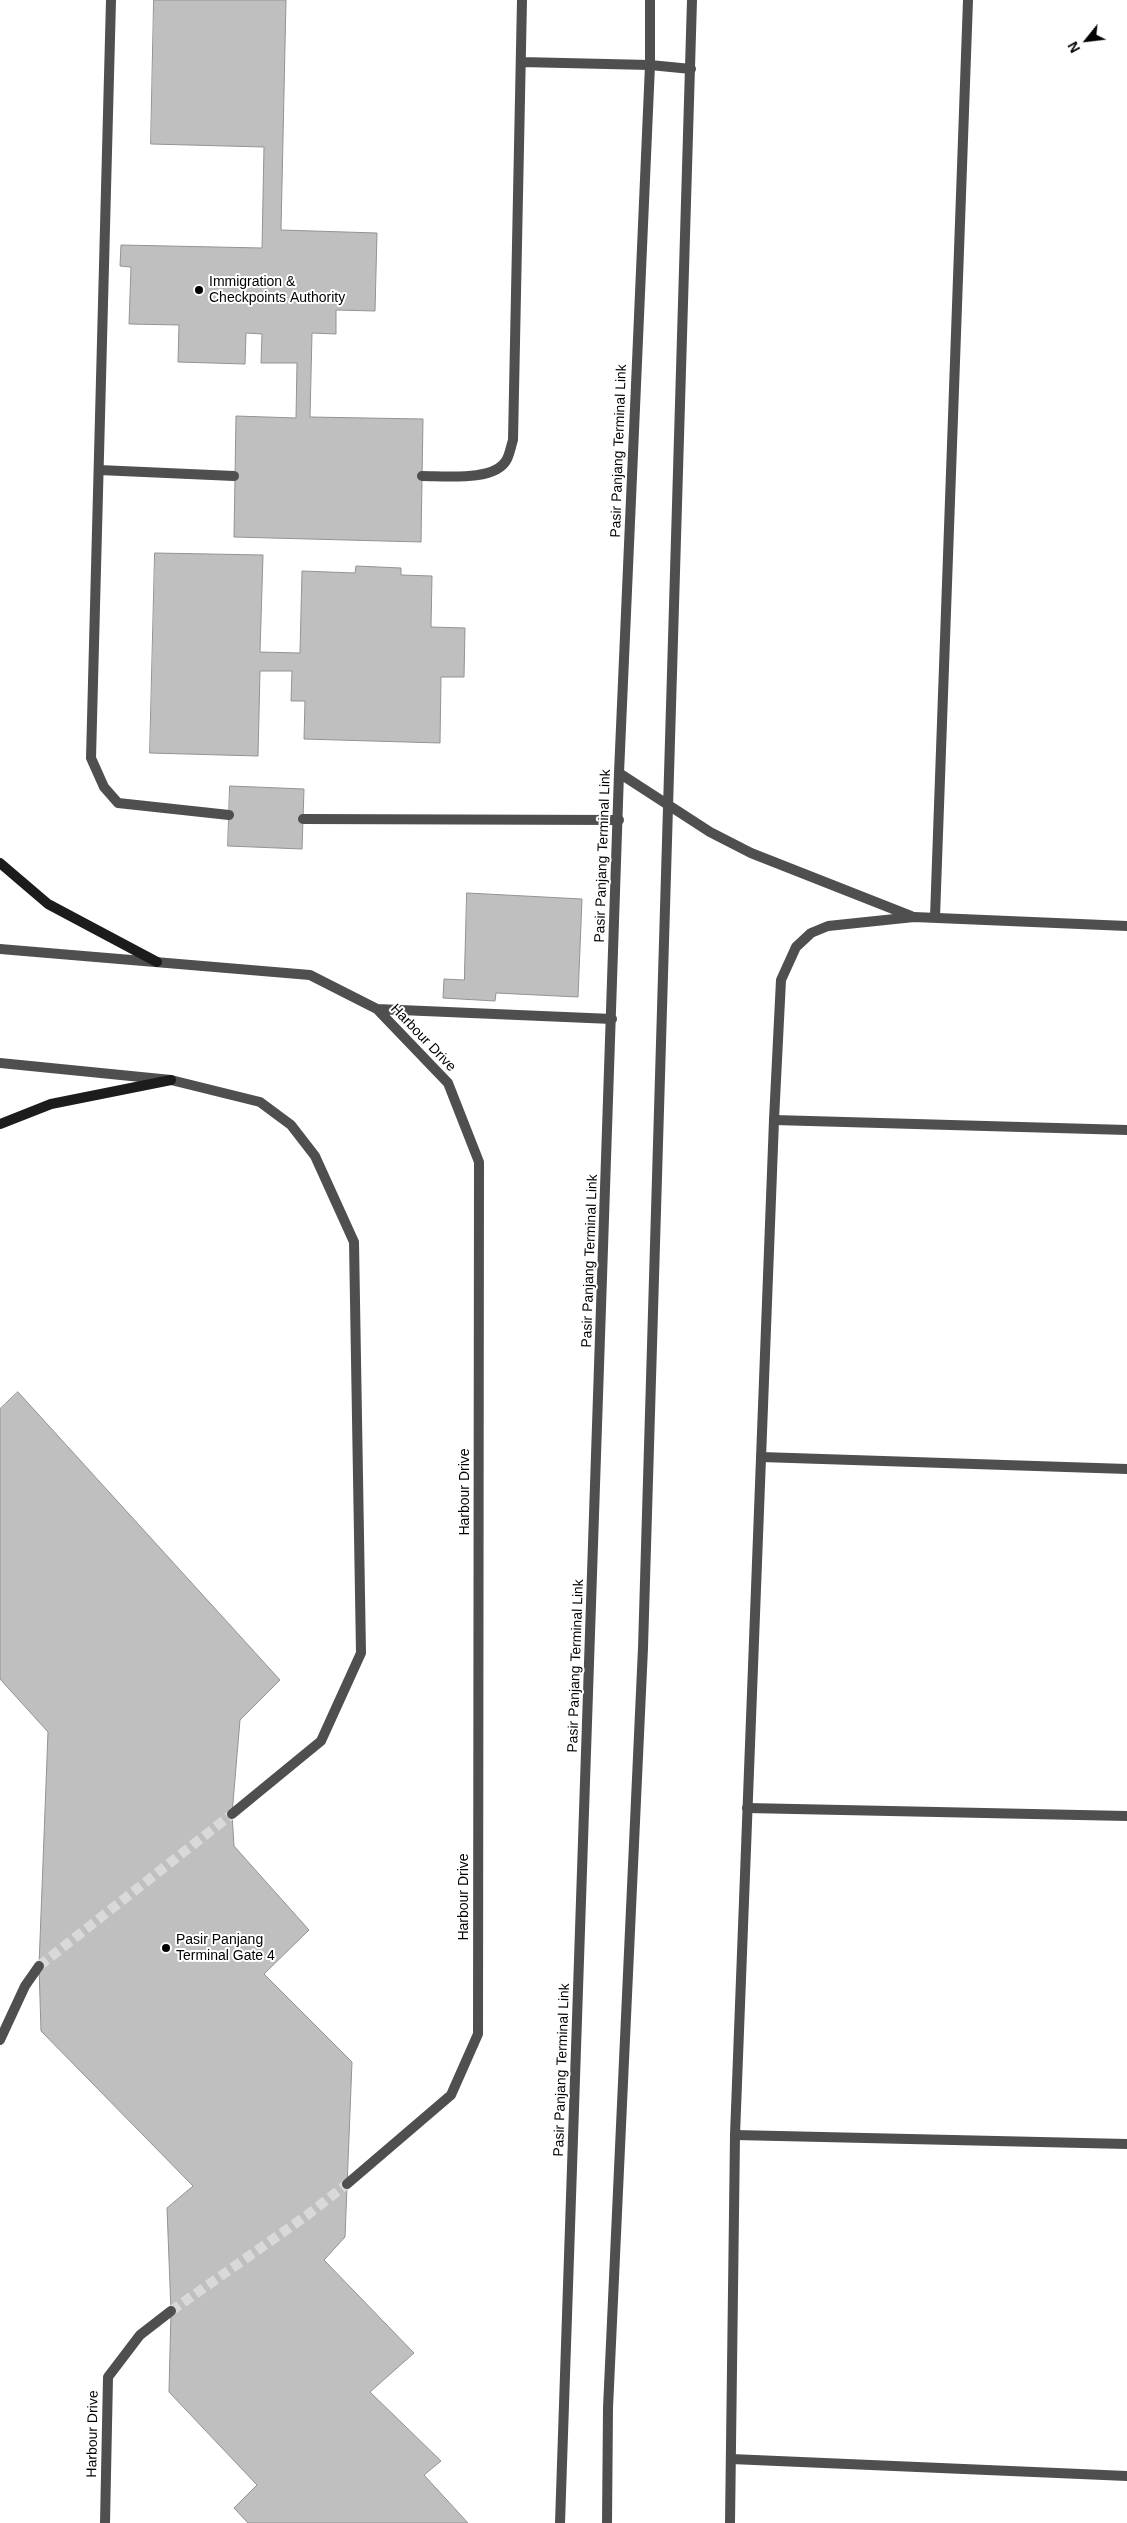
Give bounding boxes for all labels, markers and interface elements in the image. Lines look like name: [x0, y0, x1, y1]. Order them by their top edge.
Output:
north arrow: [1062, 15, 1112, 65]
text: N: [1064, 39, 1083, 56]
place label: Immigration & Checkpoints Authority: [209, 274, 345, 306]
marker: Immigration & Checkpoints Authority: [193, 284, 205, 296]
street label: Pasir Panjang Terminal Link: [608, 364, 630, 538]
street label: Pasir Panjang Terminal Link: [592, 769, 614, 943]
street label: Harbour Drive: [387, 1001, 459, 1075]
street label: Pasir Panjang Terminal Link: [579, 1174, 601, 1348]
street label: Harbour Drive: [457, 1448, 473, 1536]
street label: Pasir Panjang Terminal Link: [565, 1579, 587, 1753]
street label: Harbour Drive: [456, 1853, 472, 1941]
place label: Pasir Panjang Terminal Gate 4: [176, 1932, 275, 1964]
marker: Pasir Panjang Terminal Gate 4: [160, 1942, 172, 1954]
street label: Pasir Panjang Terminal Link: [551, 1983, 573, 2157]
street label: Harbour Drive: [84, 2390, 102, 2478]

